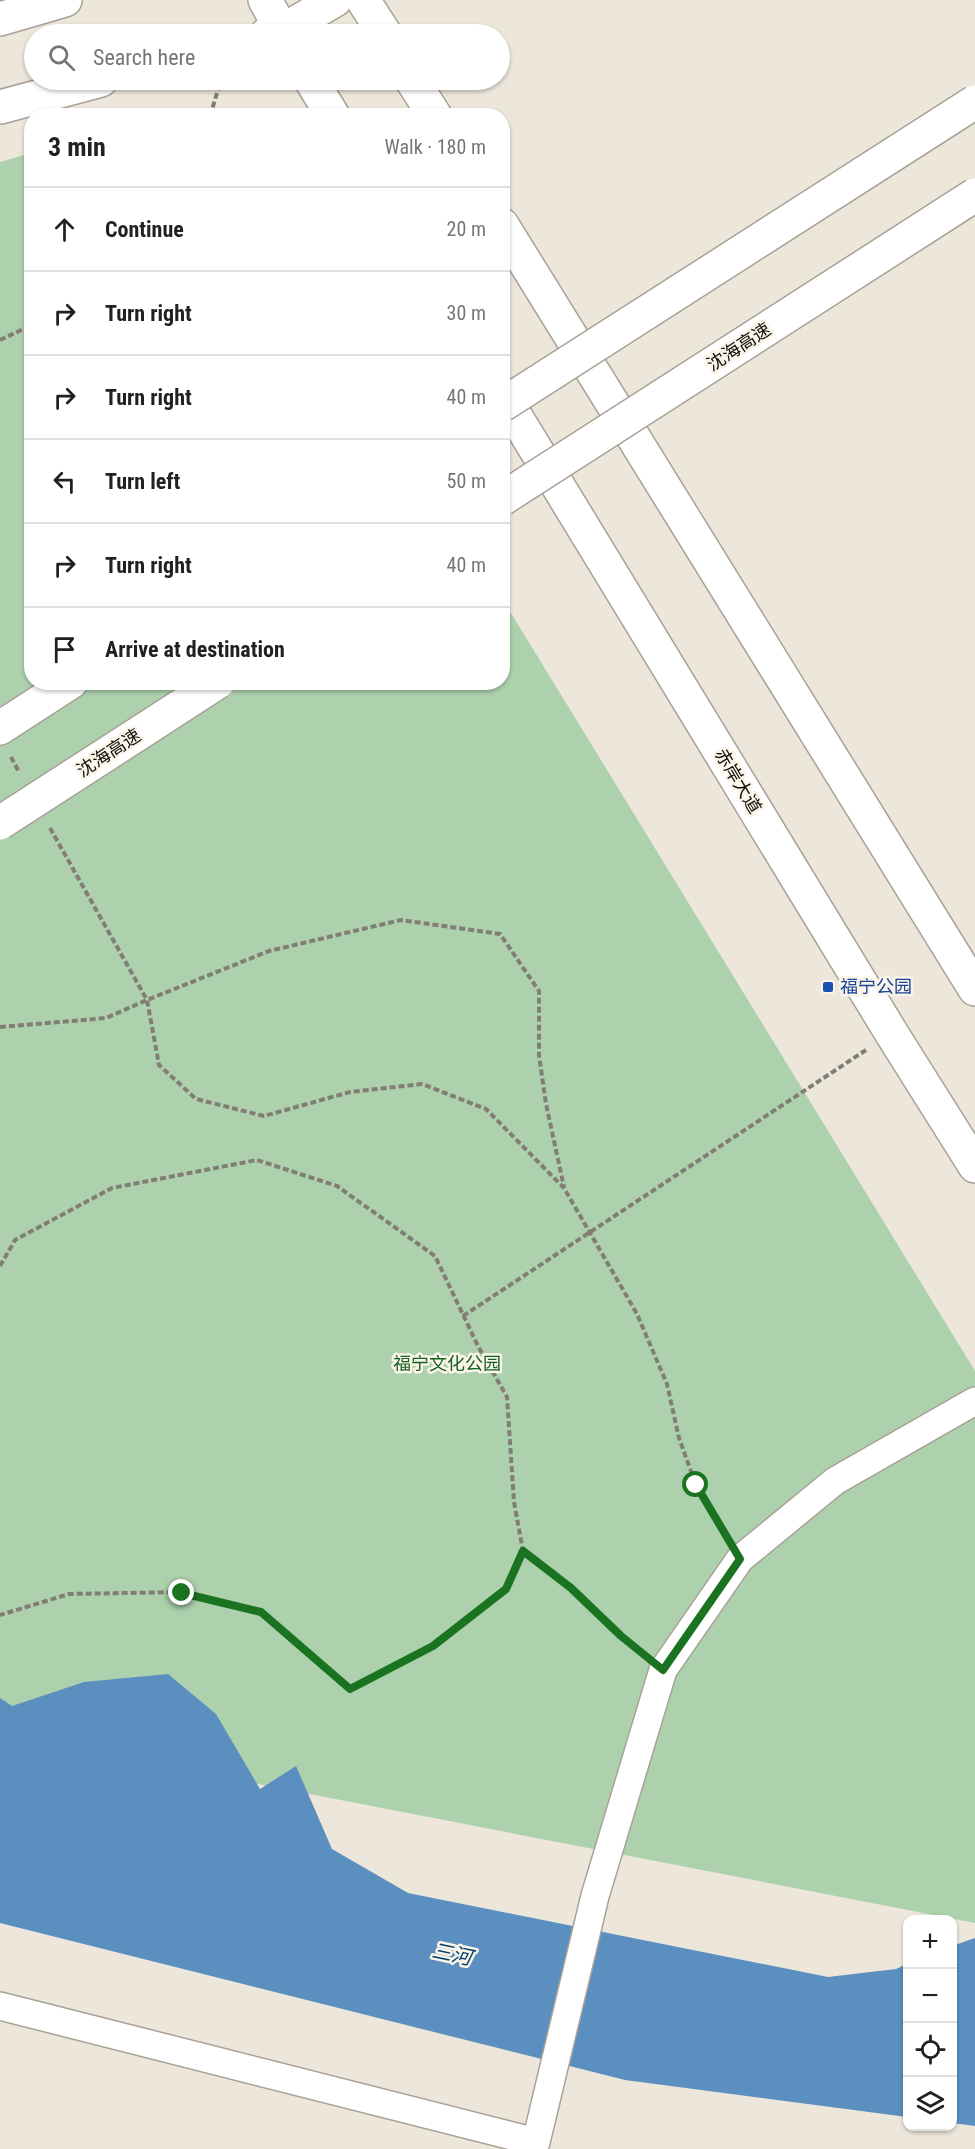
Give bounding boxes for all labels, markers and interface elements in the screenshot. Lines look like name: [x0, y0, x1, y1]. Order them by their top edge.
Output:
search box: [24, 24, 510, 90]
icon: search: [45, 41, 78, 74]
text: Search here: [93, 45, 195, 70]
text: 3 min: [48, 132, 106, 162]
text: Walk · 180 m: [385, 135, 486, 159]
icon: ahead: [48, 213, 81, 246]
text: Continue: [105, 217, 184, 242]
text: 20 m: [447, 217, 486, 241]
icon: right: [48, 297, 81, 330]
text: Turn right: [105, 301, 192, 326]
text: 30 m: [447, 301, 486, 325]
street label: 沈海高速: [703, 318, 775, 375]
icon: right: [48, 381, 81, 414]
text: Turn right: [105, 385, 192, 410]
text: 40 m: [447, 385, 486, 409]
icon: left: [48, 465, 81, 498]
text: Turn left: [105, 469, 180, 494]
text: 50 m: [447, 469, 486, 493]
icon: right: [48, 549, 81, 582]
text: Turn right: [105, 553, 192, 578]
text: 40 m: [447, 553, 486, 577]
icon: arrive: [48, 633, 81, 666]
text: Arrive at destination: [105, 637, 285, 662]
street label: 沈海高速: [73, 724, 145, 781]
street label: 赤岸大道: [711, 744, 766, 817]
place label: 福宁公园: [840, 976, 912, 997]
marker: 福宁公园: [821, 980, 835, 994]
park label: 福宁文化公园: [393, 1353, 501, 1374]
route start: [682, 1471, 708, 1497]
route end: [168, 1579, 194, 1605]
map controls: [903, 1915, 957, 2131]
button: +: [903, 1915, 957, 1969]
water label: 三河: [430, 1938, 478, 1971]
button: −: [903, 1969, 957, 2023]
button: locate: [903, 2023, 957, 2077]
button: layers: [903, 2077, 957, 2131]

